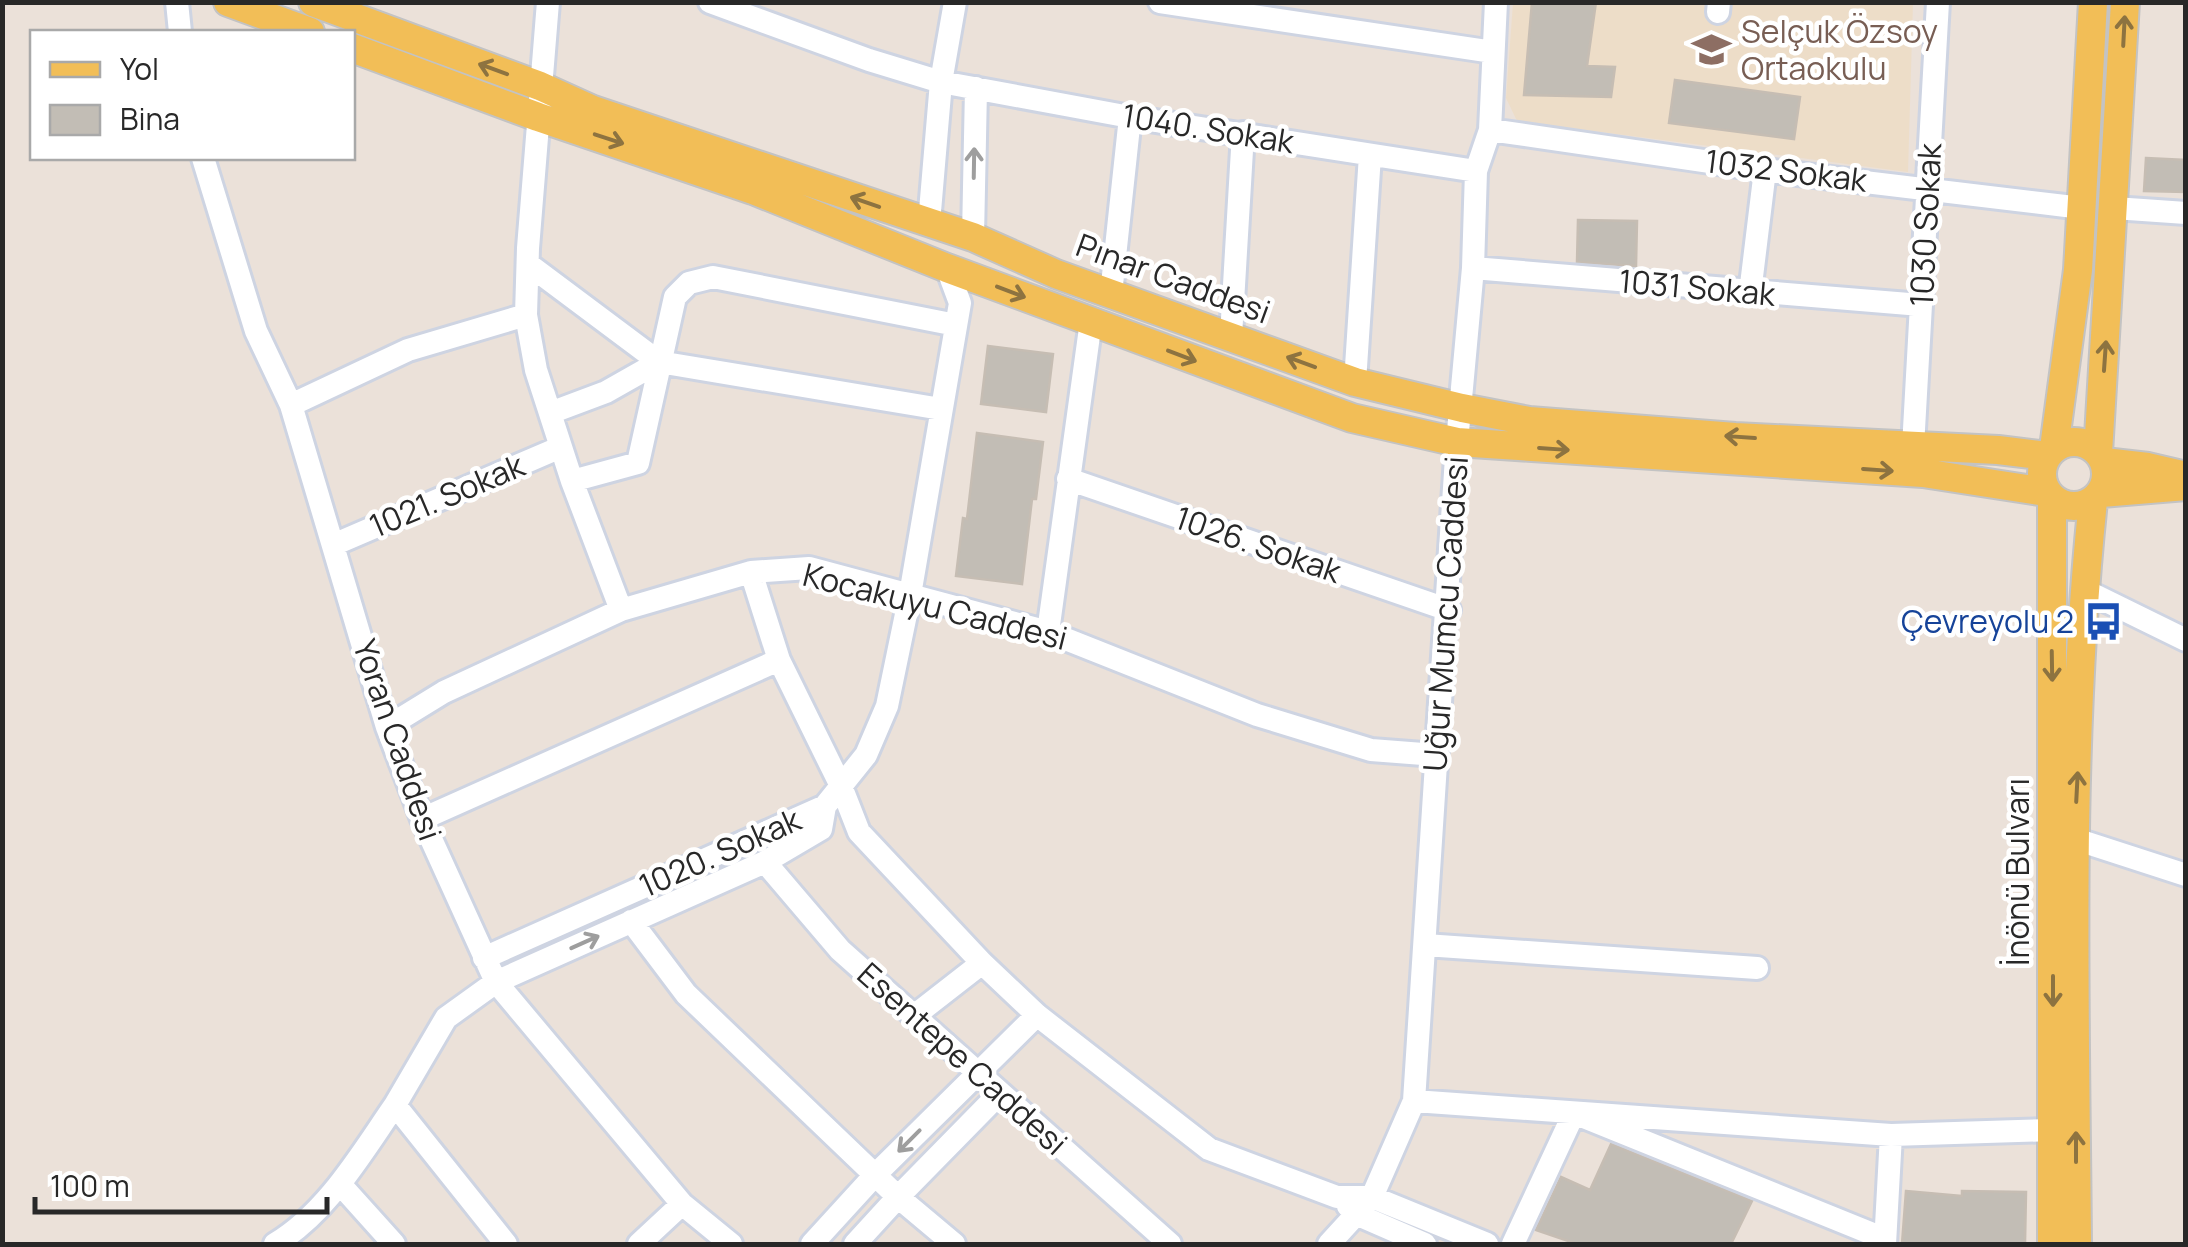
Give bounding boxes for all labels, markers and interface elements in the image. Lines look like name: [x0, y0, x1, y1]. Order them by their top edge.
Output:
place label: Selçuk Özsoy Ortaokulu: [1741, 9, 1938, 90]
one-way arrow: [2115, 16, 2134, 48]
school or university icon: Selçuk Özsoy Ortaokulu: [1690, 29, 1732, 71]
legend: [30, 30, 355, 160]
text: Yol: [120, 48, 159, 89]
one-way arrow: [478, 59, 509, 77]
street label: 1040. Sokak: [1119, 93, 1298, 163]
text: Bina: [120, 98, 180, 139]
one-way arrow: [593, 132, 624, 150]
street label: 1032 Sokak: [1703, 138, 1871, 202]
street label: 1030 Sokak: [1899, 141, 1951, 308]
one-way arrow: [965, 147, 984, 179]
one-way arrow: [850, 192, 881, 210]
street label: Pınar Caddesi: [1070, 223, 1276, 333]
street label: 1031 Sokak: [1617, 258, 1778, 316]
one-way arrow: [995, 284, 1026, 302]
one-way arrow: [2095, 340, 2114, 372]
one-way arrow: [1166, 348, 1197, 366]
one-way arrow: [1286, 352, 1317, 370]
one-way arrow: [1725, 427, 1757, 446]
one-way arrow: [1538, 440, 1570, 459]
street label: 1021. Sokak: [362, 442, 532, 547]
street label: Uğur Mumcu Caddesi: [1412, 455, 1478, 773]
one-way arrow: [1862, 461, 1894, 480]
street label: 1026. Sokak: [1169, 495, 1348, 593]
street label: Kocakuyu Caddesi: [799, 552, 1072, 660]
place label: Çevreyolu 2: [1901, 599, 2074, 643]
bus stop icon: Çevreyolu 2: [2083, 601, 2125, 643]
street label: Yoran Caddesi: [343, 633, 453, 846]
one-way arrow: [2042, 650, 2062, 682]
one-way arrow: [2068, 772, 2087, 804]
street label: İnönü Bulvarı: [1995, 778, 2039, 966]
street label: 1020. Sokak: [632, 796, 808, 907]
one-way arrow: [569, 932, 600, 950]
street label: Esentepe Caddesi: [848, 952, 1077, 1164]
one-way arrow: [2044, 974, 2062, 1007]
one-way arrow: [898, 1129, 922, 1153]
one-way arrow: [2066, 1132, 2086, 1164]
scale bar: [35, 1152, 328, 1214]
text: 100 m: [50, 1165, 130, 1206]

